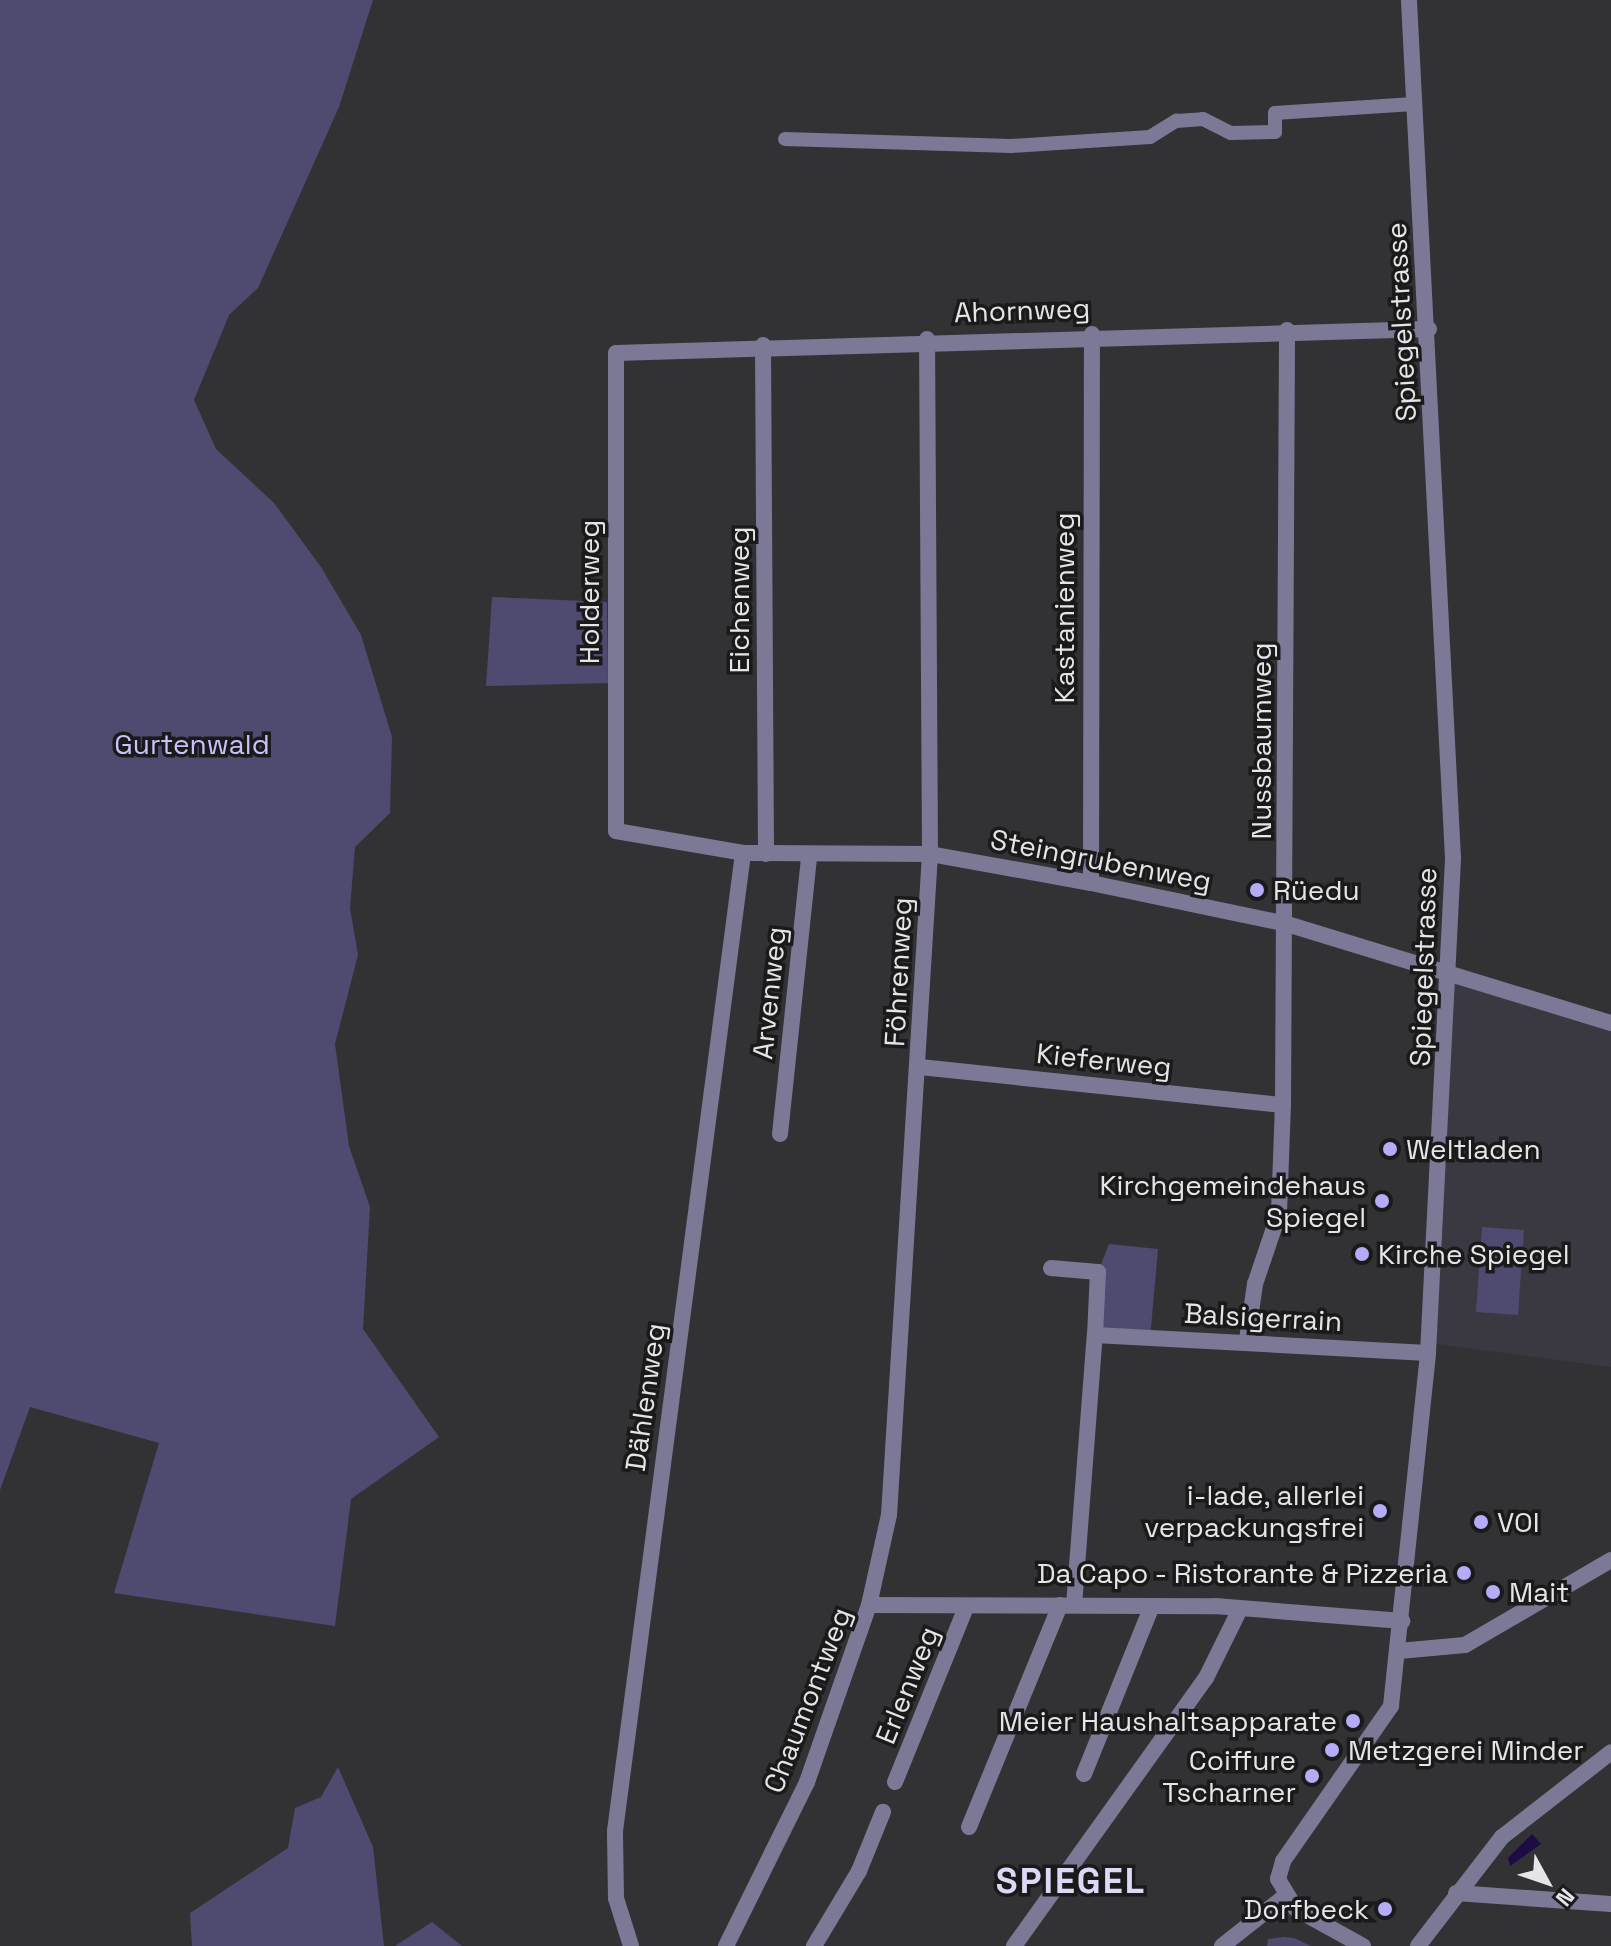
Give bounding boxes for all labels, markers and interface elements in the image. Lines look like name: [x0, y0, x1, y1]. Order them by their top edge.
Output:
street label: Spiegelstrasse: [1379, 221, 1423, 423]
street label: Ahornweg: [953, 291, 1091, 329]
street label: Kastanienweg: [1047, 513, 1081, 703]
street label: Holderweg: [572, 520, 606, 664]
street label: Eichenweg: [722, 527, 756, 673]
street label: Nussbaumweg: [1244, 643, 1278, 839]
park label: Gurtenwald: [114, 727, 270, 761]
street label: Steingrubenweg: [988, 822, 1214, 898]
street label: Spiegelstrasse: [1403, 867, 1443, 1067]
place label: Rüedu: [1273, 873, 1360, 907]
marker: Rüedu: [1248, 881, 1266, 899]
street label: Föhrenweg: [877, 896, 919, 1048]
street label: Arvenweg: [745, 925, 793, 1061]
street label: Kieferweg: [1035, 1036, 1173, 1084]
place label: Weltladen: [1406, 1132, 1541, 1166]
marker: Weltladen: [1381, 1140, 1399, 1158]
place label: Kirchgemeindehaus Spiegel: [1099, 1168, 1366, 1234]
marker: Kirchgemeindehaus Spiegel: [1373, 1192, 1391, 1210]
place label: Kirche Spiegel: [1378, 1237, 1570, 1271]
marker: Kirche Spiegel: [1353, 1245, 1371, 1263]
street label: Balsigerrain: [1183, 1296, 1343, 1338]
street label: Dählenweg: [618, 1321, 672, 1473]
place label: i-lade, allerlei verpackungsfrei: [1144, 1478, 1364, 1544]
marker: i-lade, allerlei verpackungsfrei: [1371, 1502, 1389, 1520]
place label: VOI: [1497, 1505, 1539, 1539]
marker: VOI: [1472, 1513, 1490, 1531]
place label: Da Capo - Ristorante & Pizzeria: [1035, 1556, 1448, 1590]
marker: Da Capo - Ristorante & Pizzeria: [1455, 1564, 1473, 1582]
place label: Mait: [1509, 1575, 1569, 1609]
marker: Mait: [1484, 1583, 1502, 1601]
street label: Chaumontweg: [756, 1603, 858, 1797]
street label: Erlenweg: [868, 1621, 946, 1749]
place label: Meier Haushaltsapparate: [999, 1704, 1337, 1738]
marker: Meier Haushaltsapparate: [1344, 1712, 1362, 1730]
place label: Metzgerei Minder: [1348, 1733, 1584, 1767]
marker: Metzgerei Minder: [1323, 1741, 1341, 1759]
place label: Coiffure Tscharner: [1162, 1743, 1296, 1809]
marker: Coiffure Tscharner: [1303, 1767, 1321, 1785]
north arrow: [1507, 1842, 1587, 1922]
district label: SPIEGEL: [996, 1860, 1146, 1904]
text: N: [1550, 1883, 1581, 1912]
place label: Dorfbeck: [1244, 1892, 1369, 1926]
marker: Dorfbeck: [1376, 1900, 1394, 1918]

